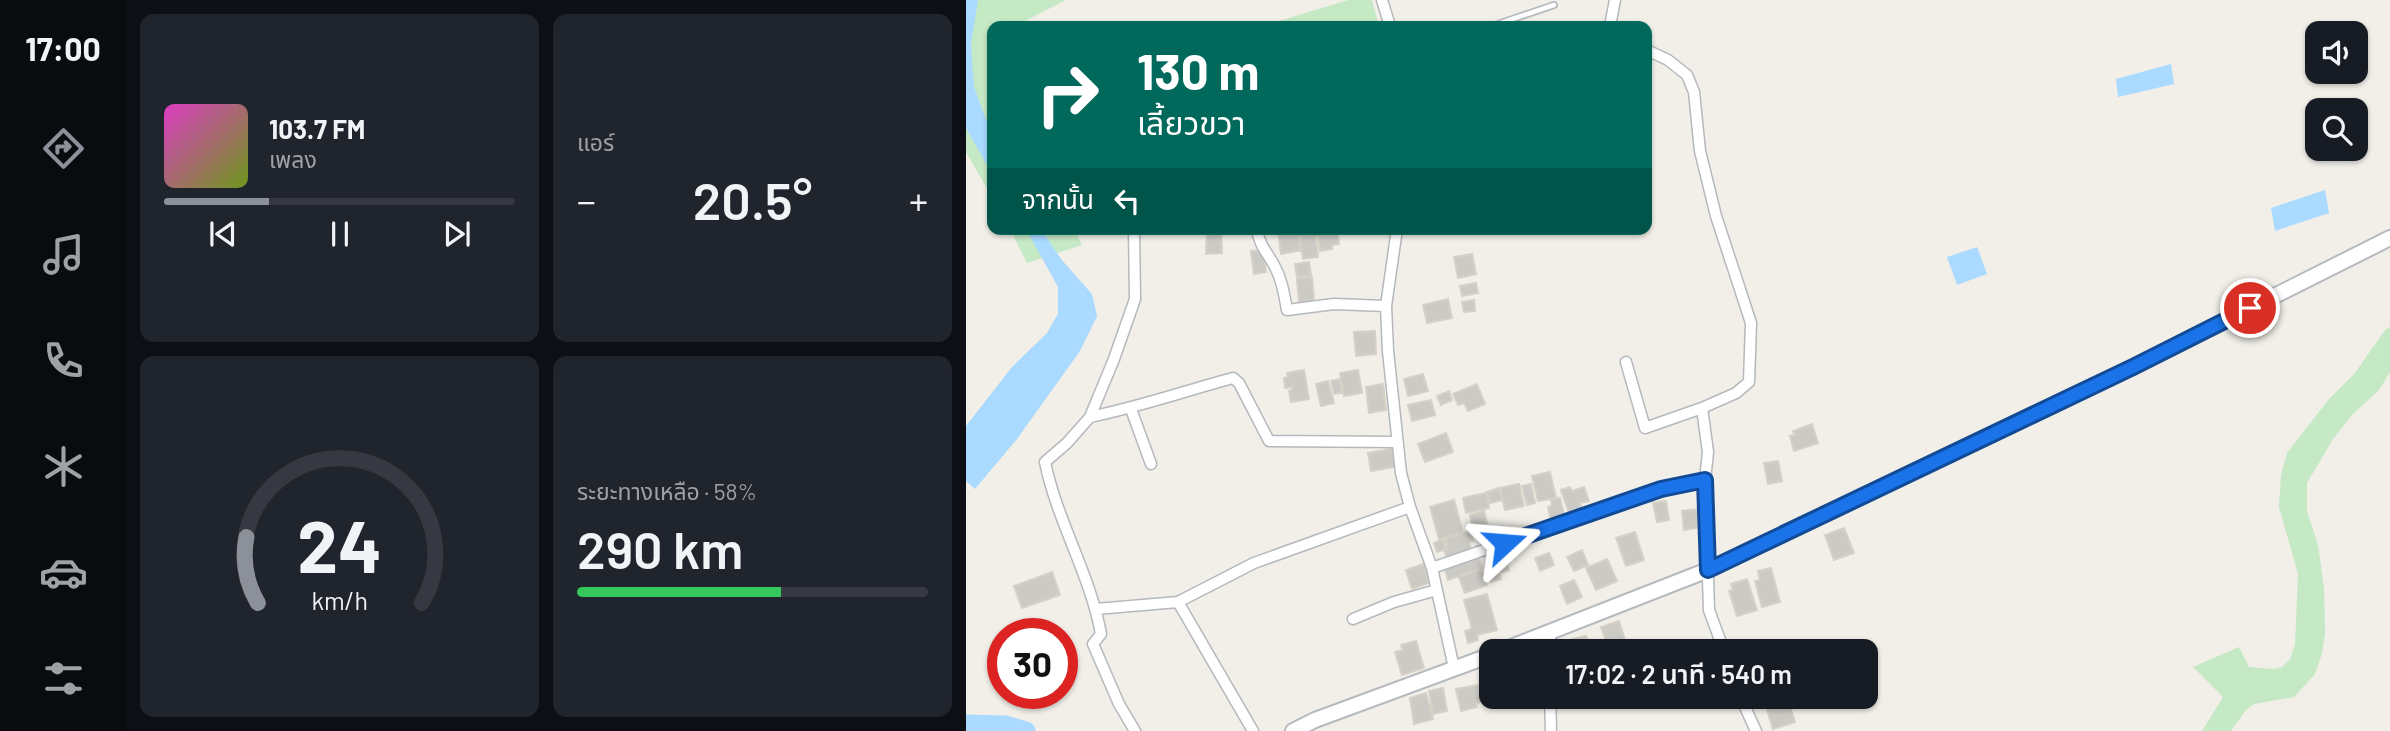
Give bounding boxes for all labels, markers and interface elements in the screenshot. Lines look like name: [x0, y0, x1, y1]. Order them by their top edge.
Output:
map controls: [2305, 21, 2368, 161]
button: sound: [2305, 21, 2368, 84]
text: 17:00: [25, 29, 101, 67]
text: 130 m: [1137, 41, 1259, 100]
icon: right: [1022, 49, 1113, 140]
button: search: [2305, 98, 2368, 161]
text: เลี้ยวขวา: [1137, 103, 1245, 141]
text: 103.7 FM: [269, 113, 365, 144]
icon: directions: [39, 124, 88, 173]
text: แอร์: [577, 128, 614, 156]
text: เพลง: [269, 145, 317, 173]
text: 20.5°: [693, 168, 812, 230]
text: −: [577, 177, 596, 223]
text: +: [909, 177, 928, 223]
icon: left: [1108, 182, 1146, 220]
text: จากนั้น: [1022, 183, 1094, 214]
icon: previous: [204, 215, 242, 253]
icon: pause: [321, 215, 359, 253]
icon: next: [438, 215, 476, 253]
icon: music: [39, 230, 88, 279]
pin: [2220, 278, 2280, 338]
icon: arrive: [2231, 289, 2269, 327]
icon: phone: [39, 336, 88, 385]
icon: climate: [39, 442, 88, 491]
text: ระยะทางเหลือ · 58%: [577, 477, 757, 505]
text: 24: [297, 500, 382, 588]
position arrow: [1468, 506, 1542, 580]
text: 290 km: [577, 517, 743, 579]
icon: car: [39, 548, 88, 597]
text: km/h: [311, 584, 368, 614]
speed limit sign: 30: [987, 618, 1078, 709]
icon: filters: [39, 654, 88, 703]
text: 17:02 · 2 นาที · 540 m: [1565, 658, 1792, 689]

